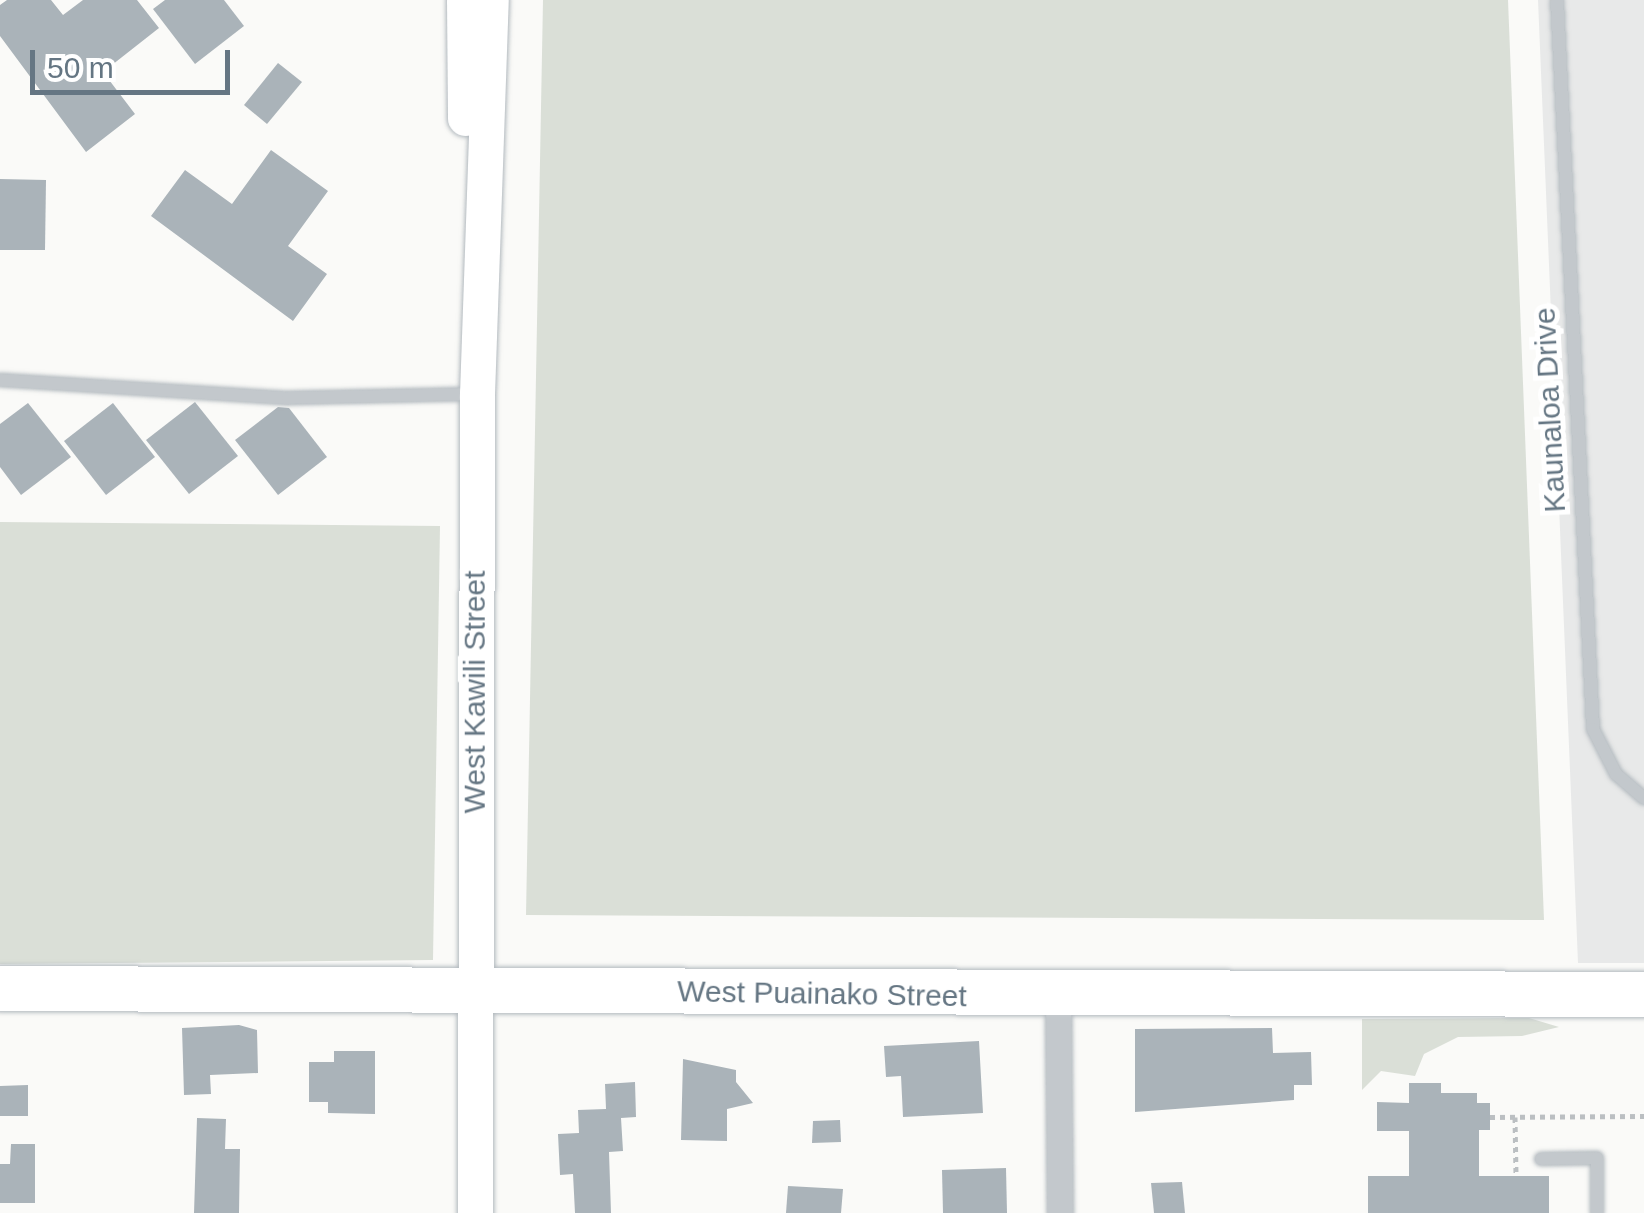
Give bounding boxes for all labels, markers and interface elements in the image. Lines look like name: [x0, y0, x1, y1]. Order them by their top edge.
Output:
scale bar: [35, 30, 235, 92]
text: 50 m: [47, 51, 114, 84]
street label: Kaunaloa Drive: [1527, 307, 1573, 513]
street label: West Kawili Street: [457, 571, 493, 813]
street label: West Puainako Street: [677, 973, 967, 1015]

